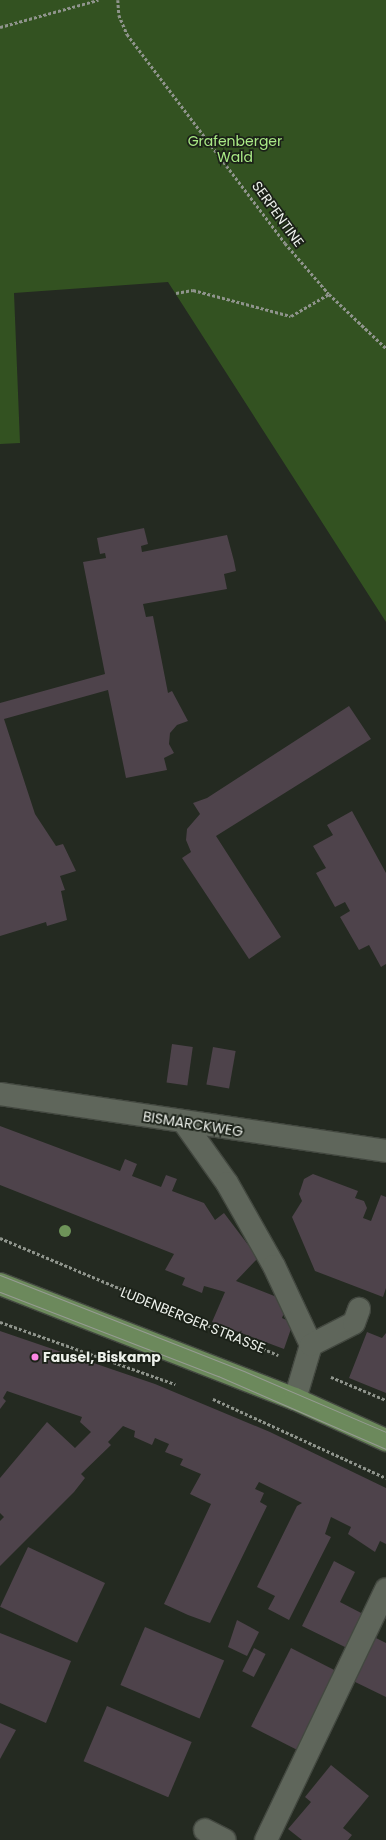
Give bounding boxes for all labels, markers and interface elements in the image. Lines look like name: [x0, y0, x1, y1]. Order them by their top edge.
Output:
park label: Grafenberger Wald: [188, 133, 282, 166]
street label: SERPENTINE: [249, 178, 307, 250]
street label: BISMARCKWEG: [142, 1108, 244, 1140]
street label: LUDENBERGER STRASSE: [118, 1283, 268, 1357]
place label: Fausel, Biskamp: [43, 1349, 161, 1365]
marker: Fausel, Biskamp: [30, 1352, 40, 1362]

